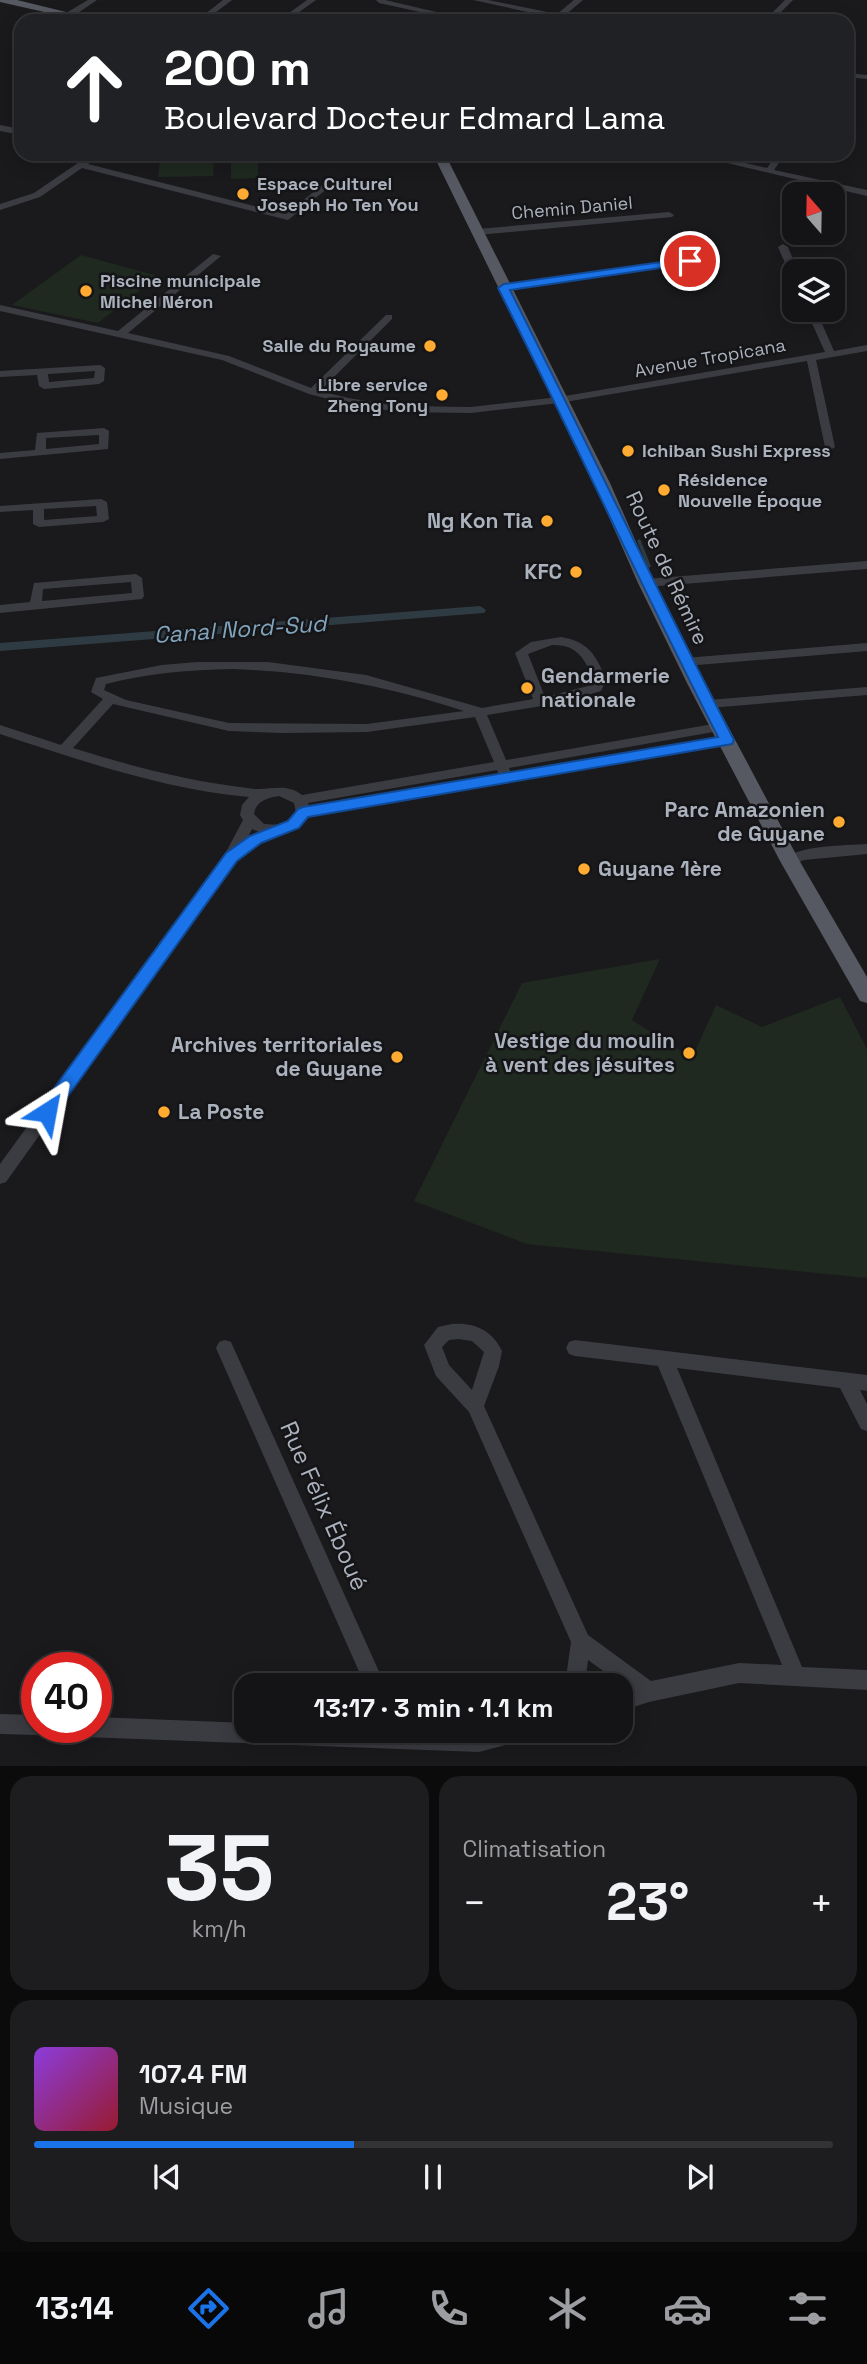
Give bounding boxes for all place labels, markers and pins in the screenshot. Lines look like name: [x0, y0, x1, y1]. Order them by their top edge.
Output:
place label: Espace Culturel Joseph Ho Ten You: [257, 172, 419, 216]
marker: Espace Culturel Joseph Ho Ten You: [235, 186, 251, 202]
pin: [660, 231, 720, 291]
place label: Piscine municipale Michel Néron: [100, 269, 261, 313]
marker: Piscine municipale Michel Néron: [78, 283, 94, 299]
place label: Salle du Royaume: [263, 334, 416, 357]
marker: Salle du Royaume: [422, 338, 438, 354]
place label: Libre service Zheng Tony: [318, 373, 428, 417]
marker: Libre service Zheng Tony: [434, 387, 450, 403]
place label: Ichiban Sushi Express: [642, 439, 831, 462]
marker: Ichiban Sushi Express: [620, 443, 636, 459]
place label: Résidence Nouvelle Époque: [678, 468, 822, 512]
marker: Résidence Nouvelle Époque: [656, 482, 672, 498]
place label: Ng Kon Tia: [427, 507, 533, 534]
marker: Ng Kon Tia: [539, 513, 555, 529]
place label: KFC: [524, 558, 562, 585]
marker: KFC: [568, 564, 584, 580]
place label: Gendarmerie nationale: [541, 662, 670, 713]
marker: Gendarmerie nationale: [519, 680, 535, 696]
place label: Parc Amazonien de Guyane: [665, 796, 825, 847]
marker: Parc Amazonien de Guyane: [831, 814, 847, 830]
place label: Guyane 1ère: [598, 855, 722, 882]
marker: Guyane 1ère: [576, 861, 592, 877]
place label: Vestige du moulin à vent des jésuites: [485, 1027, 675, 1078]
place label: Archives territoriales de Guyane: [171, 1031, 383, 1082]
marker: Vestige du moulin à vent des jésuites: [681, 1045, 697, 1061]
marker: Archives territoriales de Guyane: [389, 1049, 405, 1065]
place label: La Poste: [178, 1098, 264, 1125]
marker: La Poste: [156, 1104, 172, 1120]

